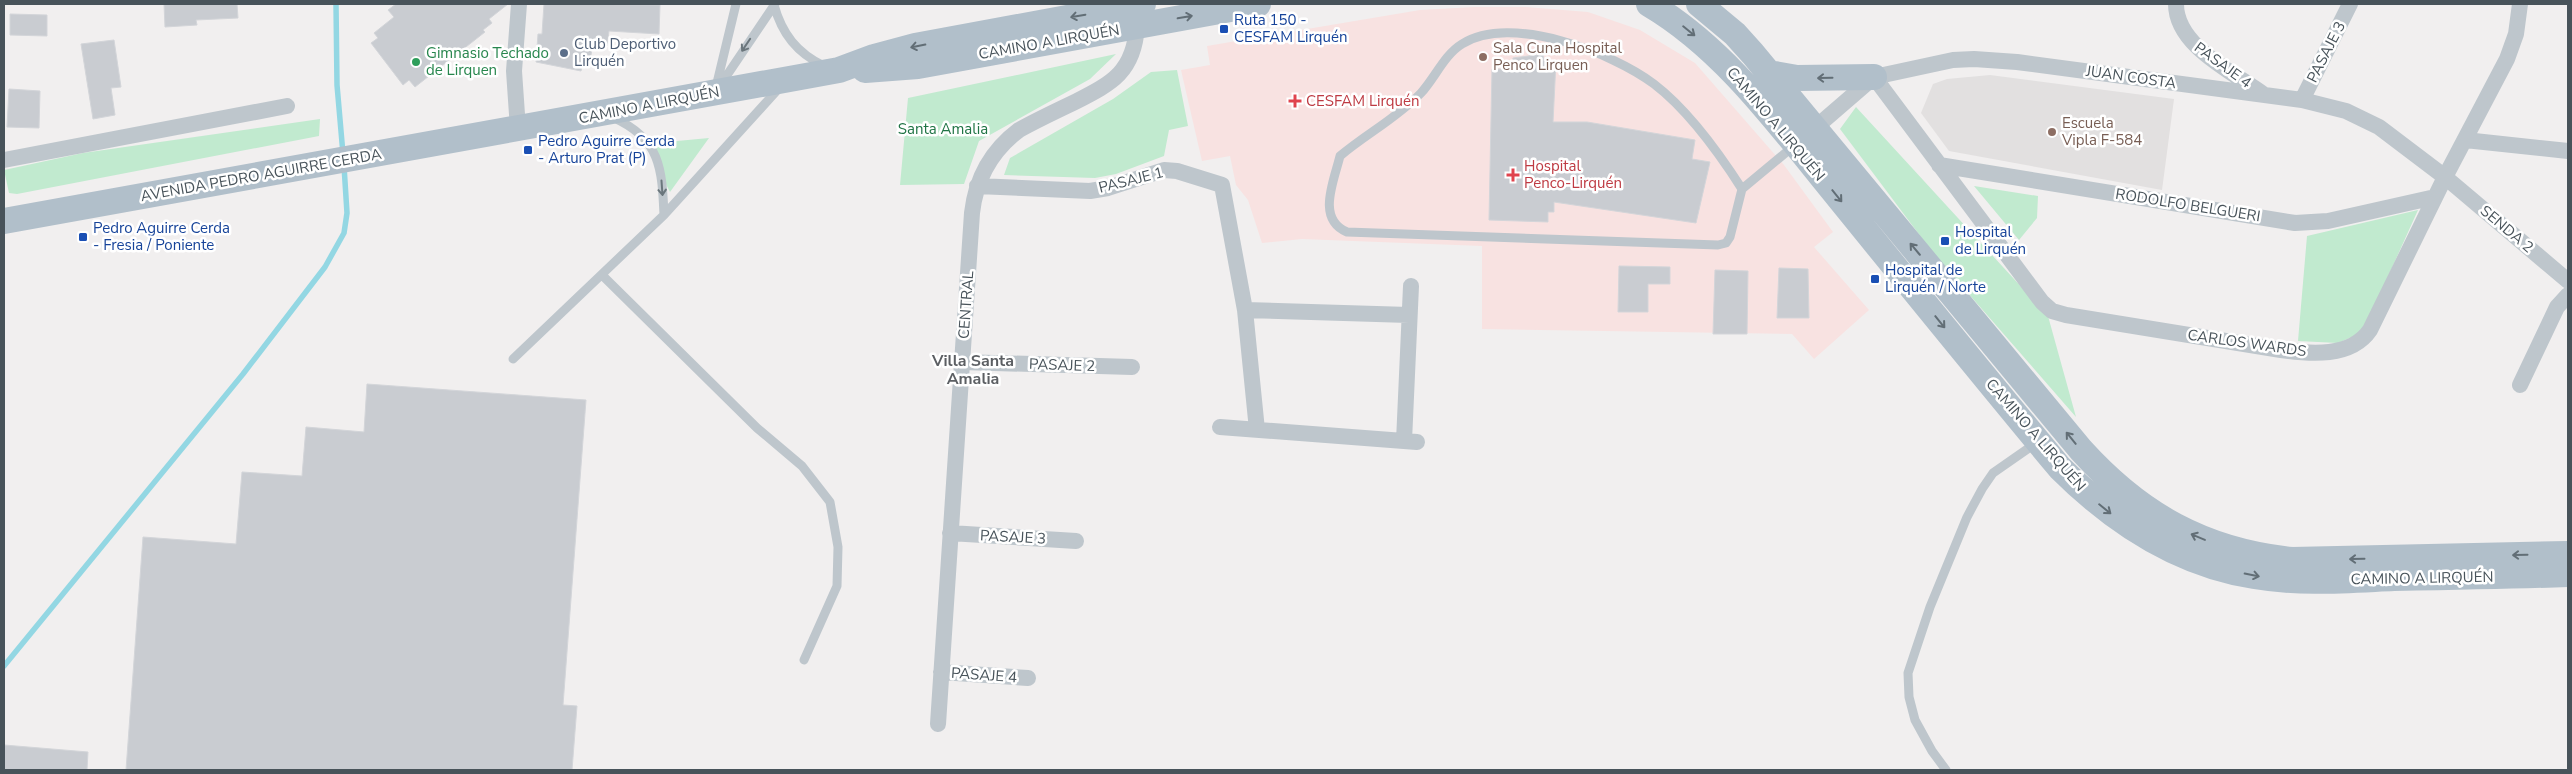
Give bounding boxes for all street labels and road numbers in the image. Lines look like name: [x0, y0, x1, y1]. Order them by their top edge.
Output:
street label: PASAJE 3: [2302, 18, 2350, 86]
street label: CAMINO A LIRQUÉN: [977, 20, 1121, 64]
street label: PASAJE 4: [2190, 37, 2256, 93]
street label: JUAN COSTA: [2084, 61, 2177, 93]
street label: CAMINO A LIRQUÉN: [1722, 63, 1830, 185]
street label: CAMINO A LIRQUÉN: [577, 82, 721, 128]
street label: AVENIDA PEDRO AGUIRRE CERDA: [139, 144, 383, 206]
street label: PASAJE 1: [1096, 162, 1166, 198]
street label: RODOLFO BELGUERI: [2114, 184, 2262, 226]
street label: SENDA 2: [2476, 201, 2538, 257]
street label: CENTRAL: [954, 270, 978, 340]
street label: CARLOS WARDS: [2186, 325, 2308, 361]
street label: PASAJE 2: [1029, 354, 1095, 376]
street label: CAMINO A LIRQUÉN: [1982, 375, 2090, 495]
street label: PASAJE 3: [979, 525, 1047, 549]
street label: CAMINO A LIRQUÉN: [2350, 567, 2494, 589]
street label: PASAJE 4: [950, 663, 1018, 687]

